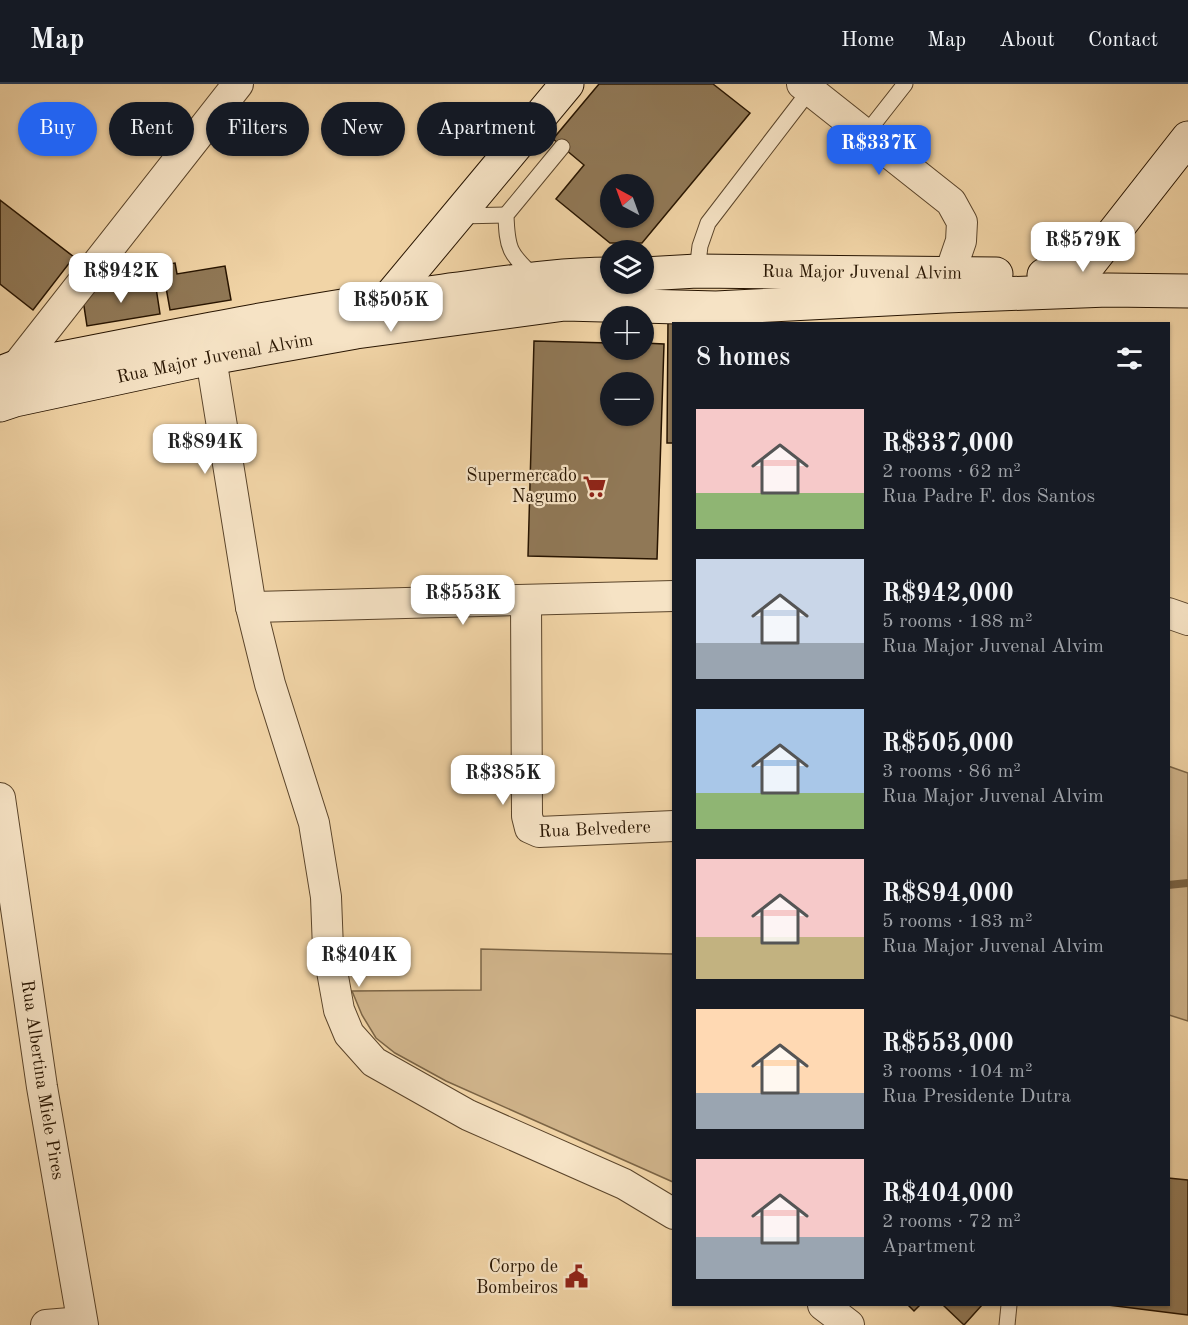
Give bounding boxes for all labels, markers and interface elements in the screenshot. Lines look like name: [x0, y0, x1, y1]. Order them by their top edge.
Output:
text: Map: [30, 27, 84, 55]
text: Home: [841, 30, 894, 51]
text: Map: [927, 30, 966, 51]
text: About: [999, 30, 1055, 51]
text: Contact: [1088, 30, 1158, 51]
chip: Buy: [18, 102, 97, 156]
chip: Rent: [109, 102, 194, 156]
chip: Filters: [206, 102, 309, 156]
chip: New: [321, 102, 405, 156]
chip: Apartment: [417, 102, 557, 156]
pin: R$337K: [830, 125, 928, 176]
text: R$337K: [841, 134, 917, 154]
north arrow: [600, 174, 654, 228]
map controls: [600, 174, 654, 426]
pin: R$579K: [1034, 222, 1132, 273]
text: R$579K: [1045, 231, 1121, 251]
button: layers: [600, 240, 654, 294]
pin: R$942K: [72, 253, 170, 304]
text: R$942K: [83, 262, 159, 282]
street label: Rua Major Juvenal Alvim: [762, 263, 962, 283]
pin: R$505K: [342, 282, 440, 333]
text: R$505K: [353, 291, 429, 311]
button: +: [600, 306, 654, 360]
street label: Rua Major Juvenal Alvim: [115, 331, 315, 387]
icon: filters: [1113, 342, 1146, 375]
text: 8 homes: [696, 345, 790, 371]
button: −: [600, 372, 654, 426]
pin: R$894K: [156, 424, 254, 475]
text: R$337,000: [882, 431, 1014, 457]
text: R$894K: [167, 433, 243, 453]
icon: home: [744, 433, 816, 505]
text: 2 rooms · 62 m²: [882, 462, 1021, 482]
place label: Supermercado Nagumo: [466, 467, 577, 506]
supermarket icon: Supermercado Nagumo: [582, 473, 608, 499]
text: Rua Padre F. dos Santos: [882, 487, 1095, 507]
pin: R$553K: [414, 575, 512, 626]
text: R$942,000: [882, 581, 1014, 607]
icon: home: [744, 583, 816, 655]
text: R$553K: [425, 584, 501, 604]
text: 5 rooms · 188 m²: [882, 612, 1032, 632]
text: Rua Major Juvenal Alvim: [882, 637, 1104, 657]
text: R$505,000: [882, 731, 1014, 757]
icon: home: [744, 733, 816, 805]
pin: R$385K: [454, 755, 552, 806]
text: 3 rooms · 86 m²: [882, 762, 1021, 782]
text: R$385K: [465, 764, 541, 784]
text: Rua Major Juvenal Alvim: [882, 787, 1104, 807]
street label: Rua Belvedere: [538, 818, 651, 841]
text: R$894,000: [882, 881, 1014, 907]
icon: home: [744, 883, 816, 955]
text: 5 rooms · 183 m²: [882, 912, 1032, 932]
pin: R$404K: [310, 937, 408, 988]
text: Rua Major Juvenal Alvim: [882, 937, 1104, 957]
text: R$404K: [321, 946, 397, 966]
street label: Rua Albertina Miele Pires: [18, 979, 67, 1181]
text: R$553,000: [882, 1031, 1014, 1057]
icon: home: [744, 1033, 816, 1105]
text: 3 rooms · 104 m²: [882, 1062, 1032, 1082]
text: Rua Presidente Dutra: [882, 1087, 1071, 1107]
text: R$404,000: [882, 1181, 1014, 1207]
icon: home: [744, 1183, 816, 1255]
text: 2 rooms · 72 m²: [882, 1212, 1021, 1232]
text: Apartment: [882, 1237, 976, 1257]
place label: Corpo de Bombeiros: [476, 1258, 558, 1297]
public building icon: Corpo de Bombeiros: [563, 1264, 589, 1290]

